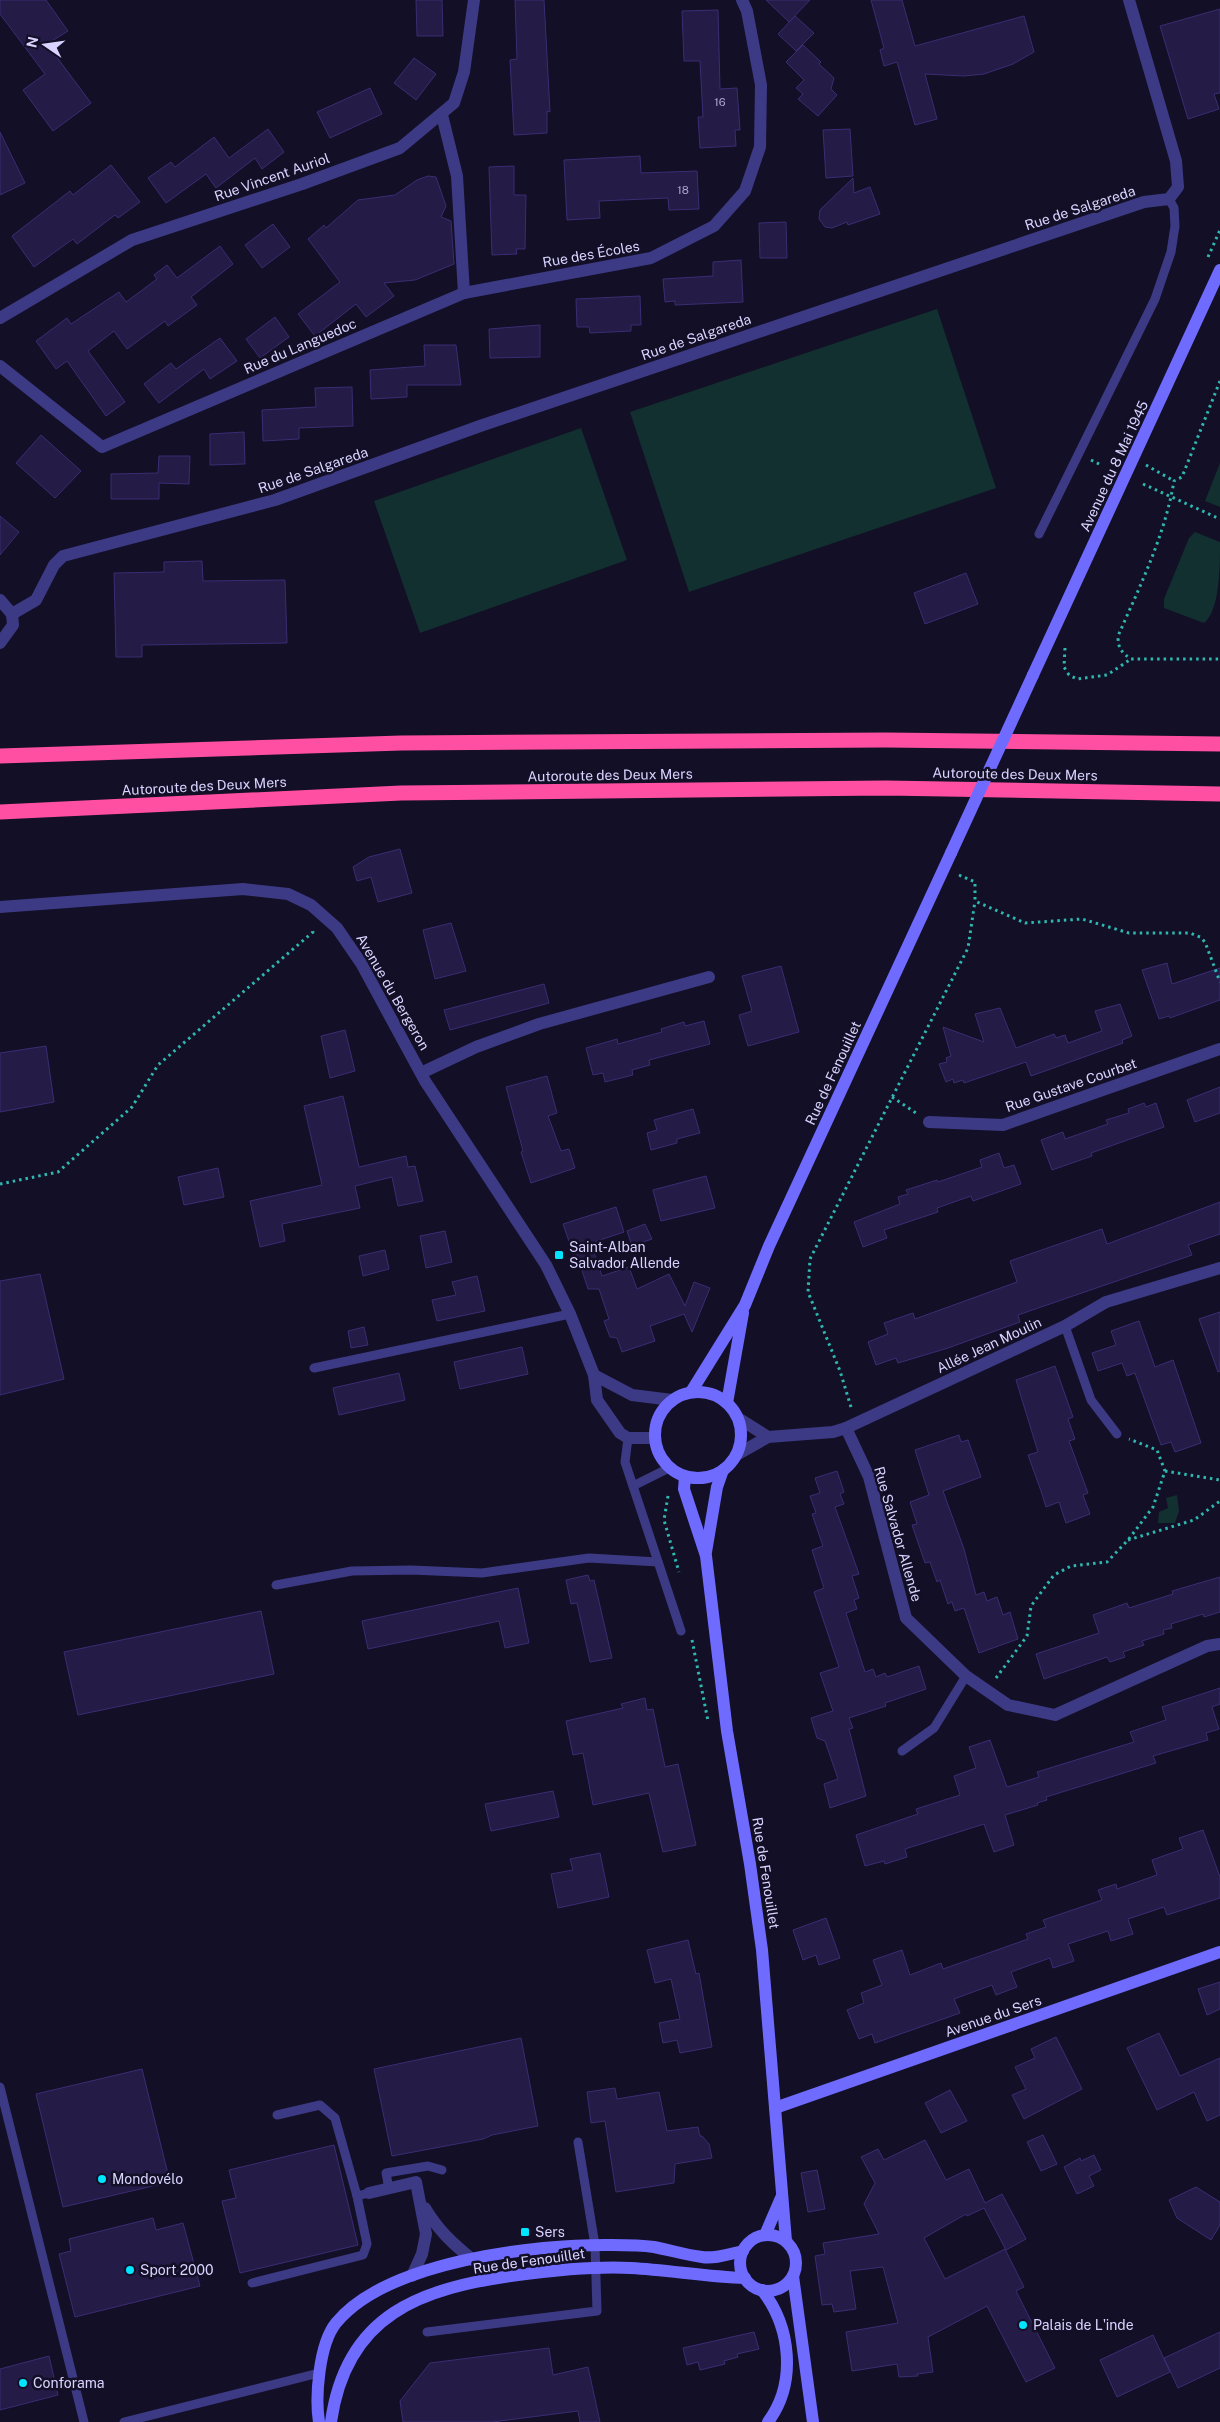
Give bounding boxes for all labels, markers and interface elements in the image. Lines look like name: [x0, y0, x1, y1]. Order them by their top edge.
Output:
north arrow: [20, 20, 70, 70]
text: N: [23, 35, 41, 49]
house number: 16: [714, 96, 726, 108]
street label: Rue Vincent Auriol: [212, 150, 332, 204]
street label: Rue de Salgareda: [1023, 183, 1137, 233]
house number: 18: [677, 184, 689, 196]
street label: Rue des Écoles: [541, 237, 641, 270]
street label: Rue de Salgareda: [639, 311, 753, 363]
street label: Rue du Languedoc: [241, 315, 359, 377]
street label: Avenue du 8 Mai 1945: [1077, 398, 1151, 534]
street label: Rue de Salgareda: [256, 444, 370, 496]
street label: Autoroute des Deux Mers: [932, 765, 1098, 783]
street label: Autoroute des Deux Mers: [527, 766, 693, 784]
street label: Autoroute des Deux Mers: [121, 774, 287, 798]
street label: Avenue du Bergeron: [353, 931, 433, 1053]
street label: Rue de Fenouillet: [802, 1018, 864, 1128]
street label: Rue Gustave Courbet: [1003, 1055, 1139, 1115]
place label: Saint-Alban Salvador Allende: [569, 1239, 680, 1271]
marker: Saint-Alban Salvador Allende: [553, 1249, 565, 1261]
street label: Allée Jean Moulin: [934, 1314, 1044, 1376]
street label: Rue Salvador Allende: [871, 1465, 925, 1603]
street label: Rue de Fenouillet: [749, 1816, 783, 1930]
street label: Avenue du Sers: [943, 1992, 1043, 2040]
place label: Mondovélo: [112, 2171, 183, 2187]
marker: Mondovélo: [96, 2173, 108, 2185]
place label: Sers: [535, 2224, 565, 2240]
marker: Sers: [519, 2226, 531, 2238]
street label: Rue de Fenouillet: [472, 2245, 586, 2277]
place label: Sport 2000: [140, 2262, 214, 2278]
marker: Sport 2000: [124, 2264, 136, 2276]
place label: Palais de L'inde: [1033, 2317, 1134, 2333]
marker: Palais de L'inde: [1017, 2319, 1029, 2331]
place label: Conforama: [33, 2375, 105, 2391]
marker: Conforama: [17, 2377, 29, 2389]

